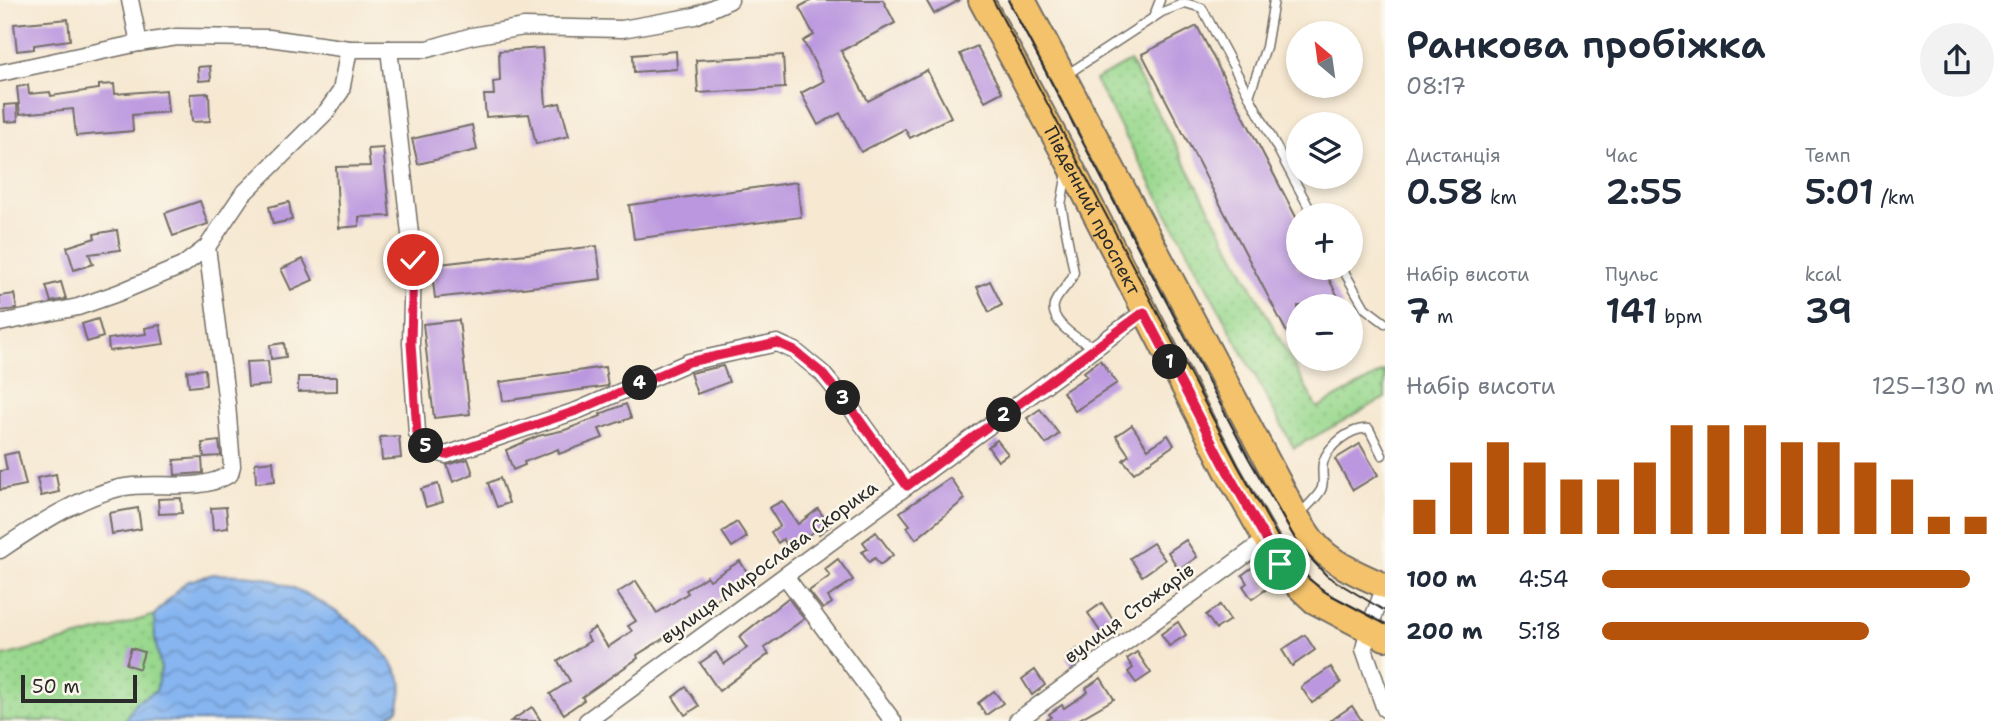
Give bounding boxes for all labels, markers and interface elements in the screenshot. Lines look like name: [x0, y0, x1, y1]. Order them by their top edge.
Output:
text: Ранкова пробіжка: [1406, 19, 1766, 70]
north arrow: [1286, 21, 1363, 98]
map controls: [1286, 21, 1363, 371]
button: share: [1920, 23, 1994, 97]
text: 08:17: [1406, 71, 1466, 101]
button: layers: [1286, 112, 1363, 189]
street label: Південний проспект: [1039, 121, 1147, 299]
text: Дистанція: [1406, 143, 1501, 168]
text: Час: [1605, 143, 1638, 168]
text: Темп: [1805, 143, 1851, 168]
text: 0.58: [1406, 168, 1483, 215]
text: 2:55: [1605, 168, 1682, 215]
text: 5:01: [1805, 168, 1874, 215]
text: km: [1483, 185, 1517, 210]
text: /km: [1874, 185, 1915, 210]
button: +: [1286, 203, 1363, 280]
pin: [383, 230, 443, 290]
icon: check: [394, 241, 432, 279]
text: Набір висоти: [1406, 262, 1530, 287]
text: Пульс: [1605, 262, 1659, 287]
text: kcal: [1805, 262, 1842, 287]
text: 7: [1406, 287, 1431, 334]
text: 141: [1605, 287, 1658, 334]
text: 39: [1805, 287, 1852, 334]
button: −: [1286, 294, 1363, 371]
text: m: [1431, 304, 1453, 329]
text: bpm: [1658, 304, 1702, 329]
pin: 1: [1152, 344, 1188, 380]
text: 1: [1165, 349, 1174, 374]
pin: 4: [622, 366, 658, 400]
text: 4: [633, 370, 646, 395]
text: Набір висоти: [1406, 371, 1556, 401]
text: 125–130 m: [1872, 371, 1994, 401]
pin: 3: [826, 380, 860, 416]
text: 3: [836, 385, 849, 410]
pin: 2: [986, 398, 1021, 432]
text: 2: [997, 402, 1010, 427]
pin: 5: [408, 428, 444, 464]
text: 5: [420, 433, 431, 458]
street label: вулиця Мирослава Скорика: [655, 475, 883, 649]
pin: [1250, 534, 1310, 594]
icon: arrive: [1261, 545, 1299, 583]
street label: вулиця Стожарів: [1059, 557, 1199, 669]
text: 100 m: [1406, 564, 1477, 594]
text: 4:54: [1518, 564, 1569, 594]
text: 200 m: [1406, 616, 1483, 646]
text: 5:18: [1518, 616, 1561, 646]
scale bar: [21, 672, 136, 704]
text: 50 m: [32, 674, 80, 699]

